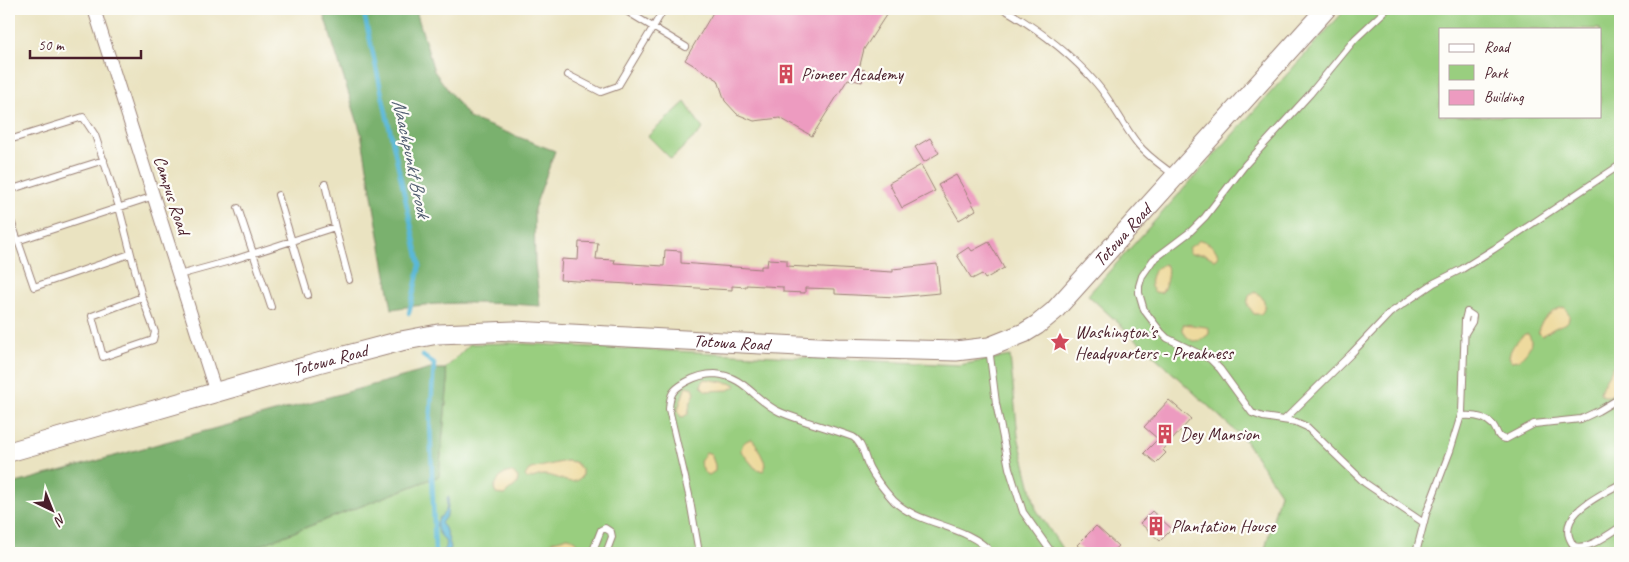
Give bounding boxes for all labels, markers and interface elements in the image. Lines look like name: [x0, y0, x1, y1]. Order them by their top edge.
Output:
scale bar: [30, 28, 141, 60]
legend: [1439, 28, 1602, 118]
text: 50 m: [38, 36, 65, 55]
text: Road: [1484, 38, 1511, 57]
building icon: Pioneer Academy: [775, 63, 797, 85]
place label: Pioneer Academy: [801, 63, 905, 85]
text: Park: [1484, 64, 1509, 83]
text: Building: [1484, 88, 1524, 107]
water label: Naachpunkt Brook: [387, 97, 436, 222]
street label: Campus Road: [149, 153, 196, 240]
street label: Totowa Road: [1089, 197, 1158, 271]
place label: Washington's Headquarters - Preakness: [1075, 321, 1235, 364]
street label: Totowa Road: [693, 329, 773, 356]
place icon: Washington's Headquarters - Preakness: [1049, 331, 1071, 353]
street label: Totowa Road: [290, 339, 373, 381]
building icon: Dey Mansion: [1154, 423, 1176, 445]
place label: Dey Mansion: [1180, 423, 1260, 445]
north arrow: [28, 484, 78, 534]
text: N: [50, 510, 69, 530]
building icon: Plantation House: [1145, 515, 1167, 537]
place label: Plantation House: [1171, 515, 1276, 537]

